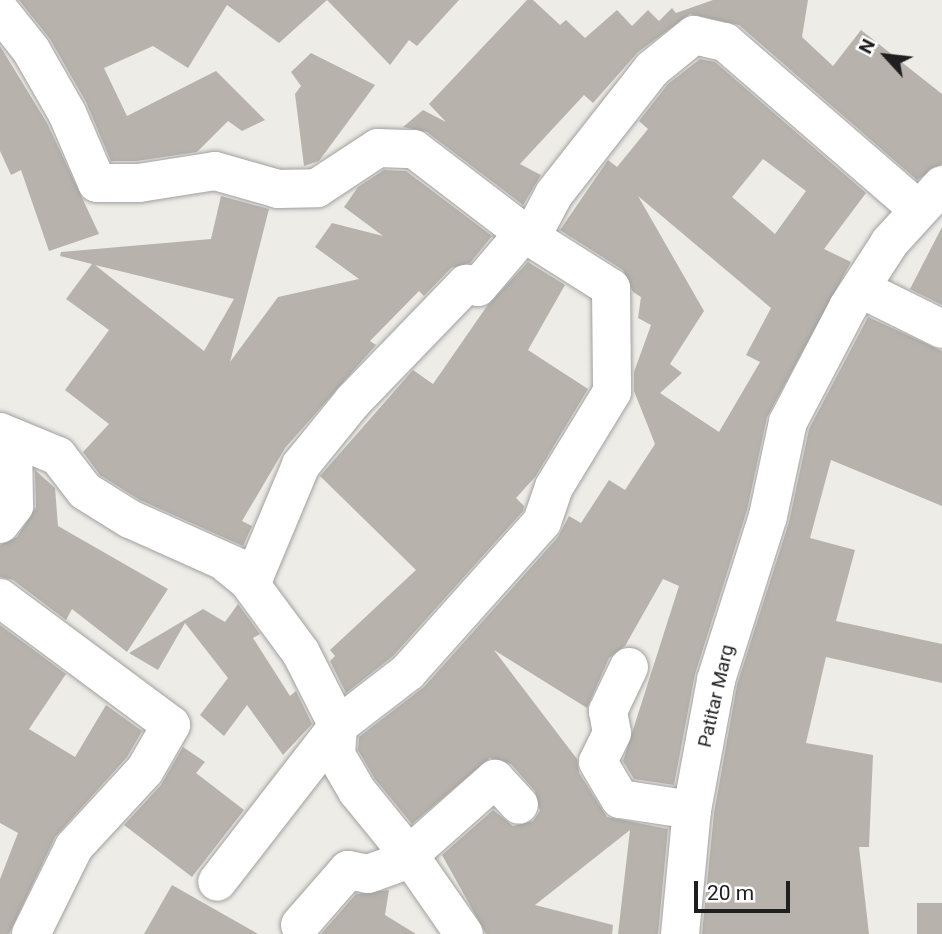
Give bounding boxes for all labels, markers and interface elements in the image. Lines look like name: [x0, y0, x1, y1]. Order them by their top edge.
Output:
north arrow: [851, 21, 921, 91]
text: N: [854, 35, 880, 57]
street label: Patitar Marg: [693, 642, 739, 750]
scale bar: [697, 867, 793, 911]
text: 20 m: [707, 881, 754, 905]

